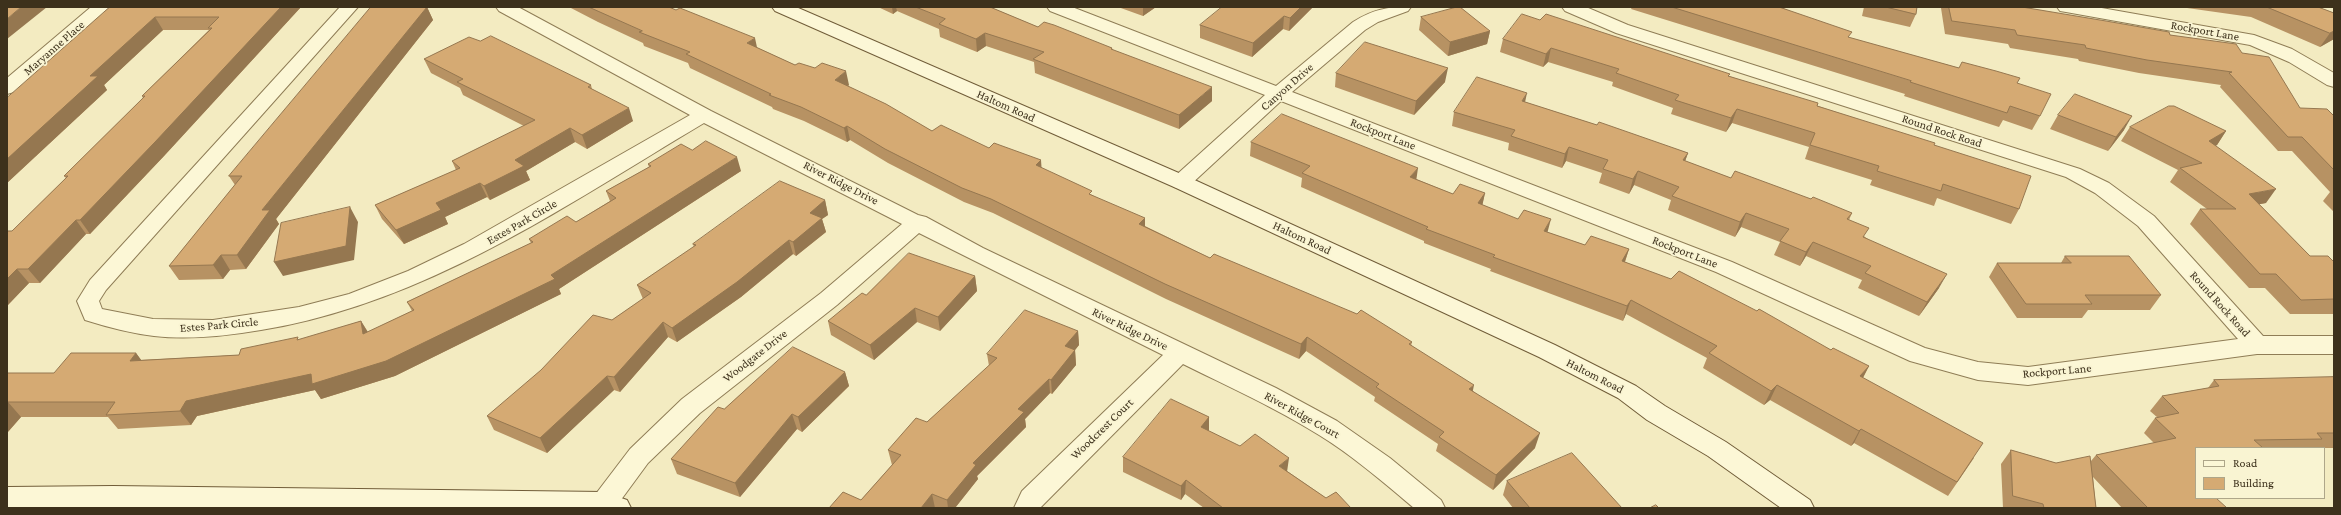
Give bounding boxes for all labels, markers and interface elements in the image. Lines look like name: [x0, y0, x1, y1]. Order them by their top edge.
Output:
street label: Maryanne Place: [21, 18, 87, 78]
street label: Rockport Lane: [2170, 18, 2240, 44]
street label: Canyon Drive: [1258, 60, 1316, 114]
street label: Haltom Road: [974, 87, 1038, 125]
street label: Round Rock Road: [1900, 111, 1984, 151]
street label: Rockport Lane: [1348, 115, 1418, 153]
street label: River Ridge Drive: [801, 158, 881, 208]
street label: Estes Park Circle: [484, 196, 560, 248]
street label: Haltom Road: [1271, 218, 1333, 258]
street label: Rockport Lane: [1650, 233, 1720, 271]
street label: Round Rock Road: [2187, 268, 2253, 340]
street label: River Ridge Drive: [1090, 304, 1170, 354]
street label: Estes Park Circle: [179, 314, 259, 336]
street label: Woodgate Drive: [720, 326, 790, 386]
street label: Haltom Road: [1564, 355, 1626, 397]
street label: Rockport Lane: [2022, 361, 2092, 381]
street label: River Ridge Court: [1262, 388, 1342, 442]
street label: Woodcrest Court: [1068, 396, 1136, 462]
legend: [2195, 447, 2325, 499]
text: Road: [2233, 456, 2257, 470]
text: Building: [2233, 476, 2274, 490]

